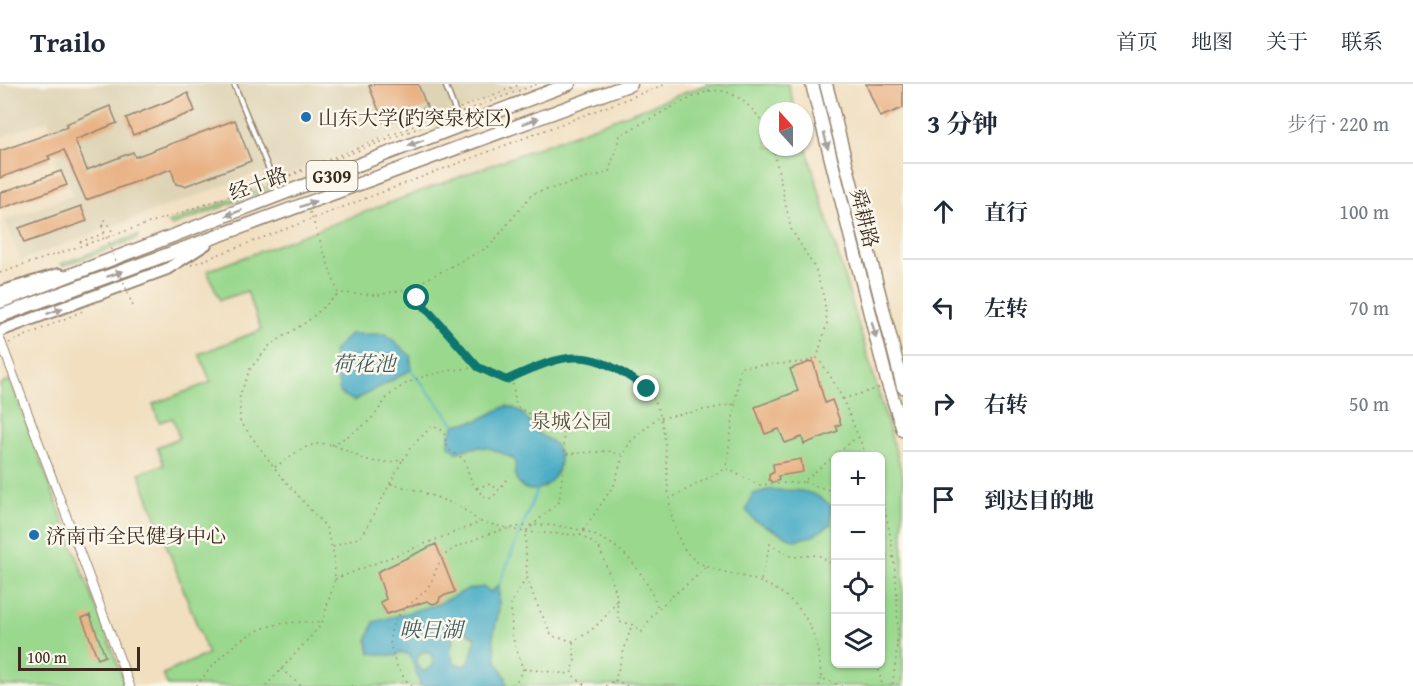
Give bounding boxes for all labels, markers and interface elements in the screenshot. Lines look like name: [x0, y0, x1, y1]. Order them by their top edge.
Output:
text: Trailo: [30, 21, 106, 62]
text: 首页: [1116, 26, 1158, 57]
text: 地图: [1191, 26, 1233, 57]
text: 关于: [1266, 26, 1308, 57]
text: 联系: [1341, 26, 1383, 57]
north arrow: [759, 102, 813, 156]
place label: 山东大学(趵突泉校区): [318, 103, 511, 132]
text: 3 分钟: [927, 104, 998, 143]
text: 步行 · 220 m: [1287, 109, 1389, 138]
marker: 山东大学(趵突泉校区): [299, 110, 313, 124]
one-way arrow: [522, 116, 540, 126]
one-way arrow: [821, 132, 831, 150]
one-way arrow: [407, 139, 425, 149]
street label: 经十路: [225, 159, 291, 207]
road number: G309: [306, 161, 358, 191]
street label: 舜耕路: [844, 185, 886, 251]
icon: ahead: [927, 195, 960, 228]
text: 直行: [984, 196, 1028, 228]
text: 100 m: [1339, 197, 1389, 226]
one-way arrow: [300, 199, 318, 209]
one-way arrow: [225, 209, 243, 218]
one-way arrow: [106, 268, 124, 278]
route start: [403, 284, 429, 310]
icon: left: [927, 291, 960, 324]
text: 左转: [984, 292, 1028, 324]
text: 70 m: [1349, 293, 1389, 322]
one-way arrow: [46, 305, 64, 315]
one-way arrow: [869, 321, 879, 339]
water label: 荷花池: [333, 348, 397, 379]
route end: [633, 375, 659, 401]
icon: right: [927, 387, 960, 420]
text: 右转: [984, 388, 1028, 420]
text: 50 m: [1349, 389, 1389, 418]
park label: 泉城公园: [531, 406, 611, 435]
map controls: [831, 452, 885, 668]
button: +: [831, 452, 885, 506]
icon: arrive: [927, 483, 960, 516]
text: 到达目的地: [984, 484, 1094, 516]
button: −: [831, 506, 885, 560]
place label: 济南市全民健身中心: [46, 521, 226, 550]
marker: 济南市全民健身中心: [27, 528, 41, 542]
button: locate: [831, 560, 885, 614]
water label: 映日湖: [400, 614, 466, 645]
button: layers: [831, 614, 885, 668]
scale bar: [18, 644, 140, 672]
text: 100 m: [27, 645, 67, 669]

